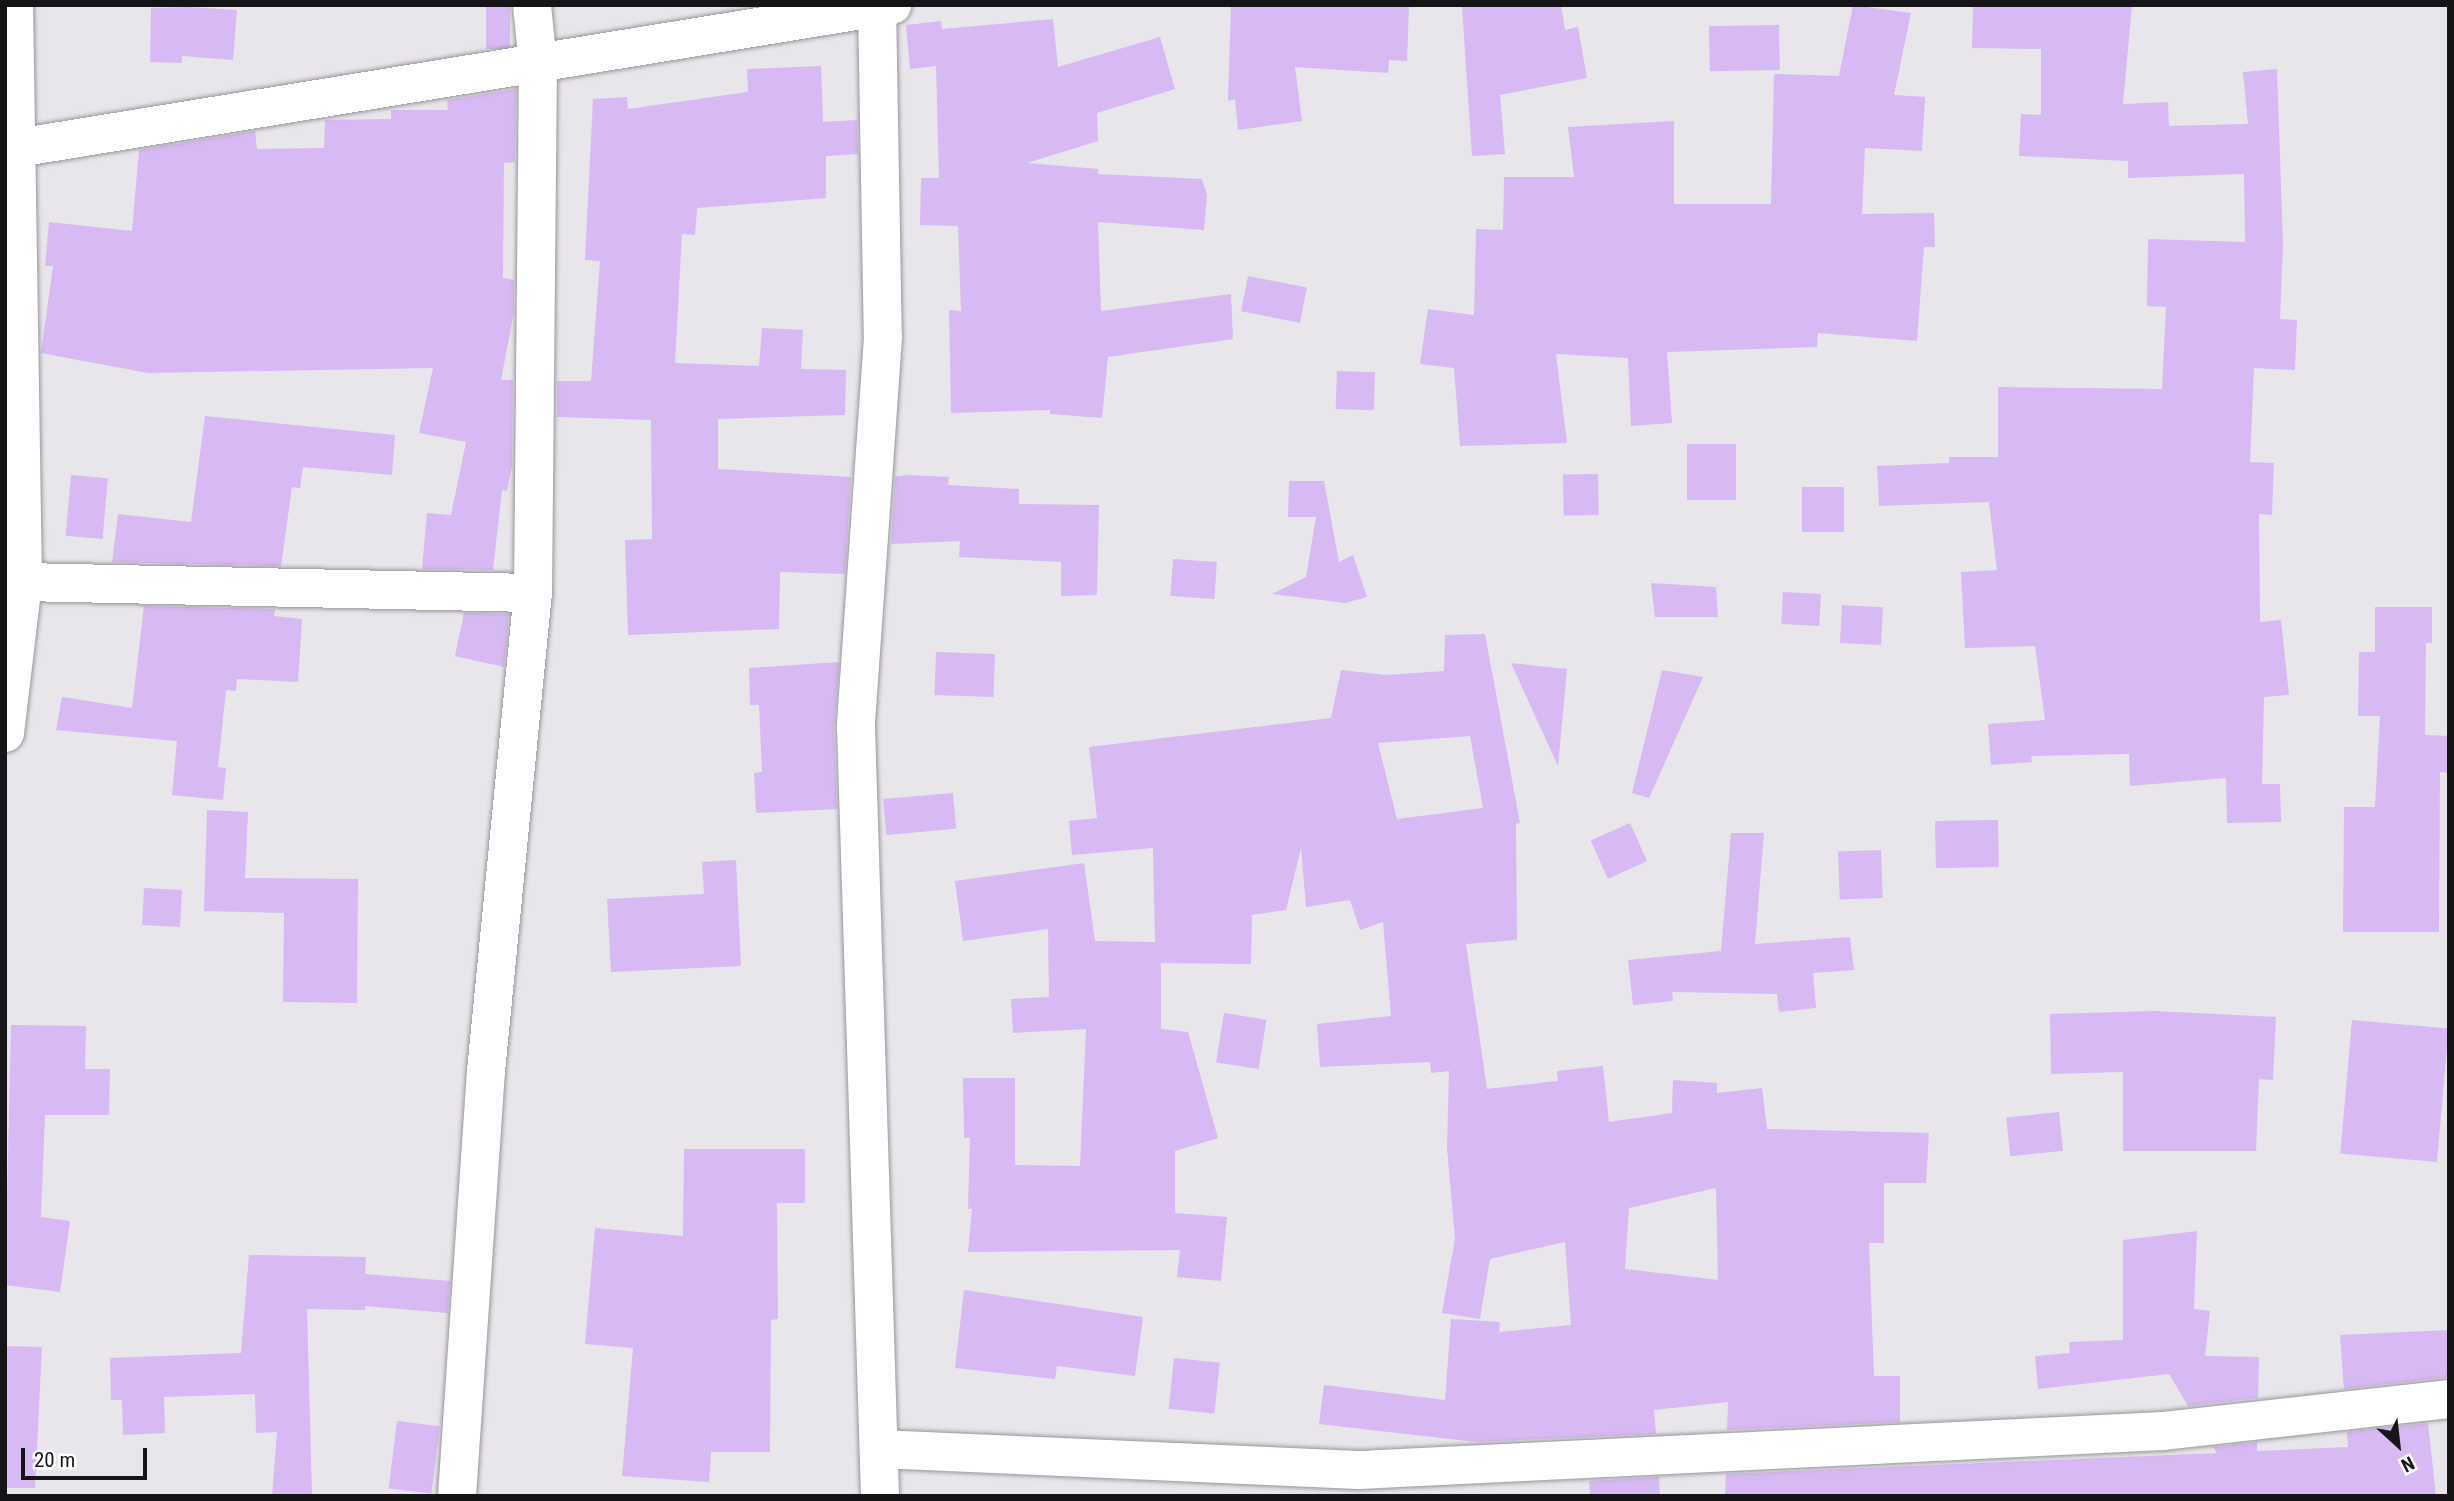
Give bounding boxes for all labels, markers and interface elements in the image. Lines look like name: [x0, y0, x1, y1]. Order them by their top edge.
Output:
north arrow: [2363, 1410, 2433, 1480]
scale bar: [24, 1434, 150, 1478]
text: 20 m: [34, 1448, 75, 1472]
text: N: [2397, 1451, 2418, 1477]

